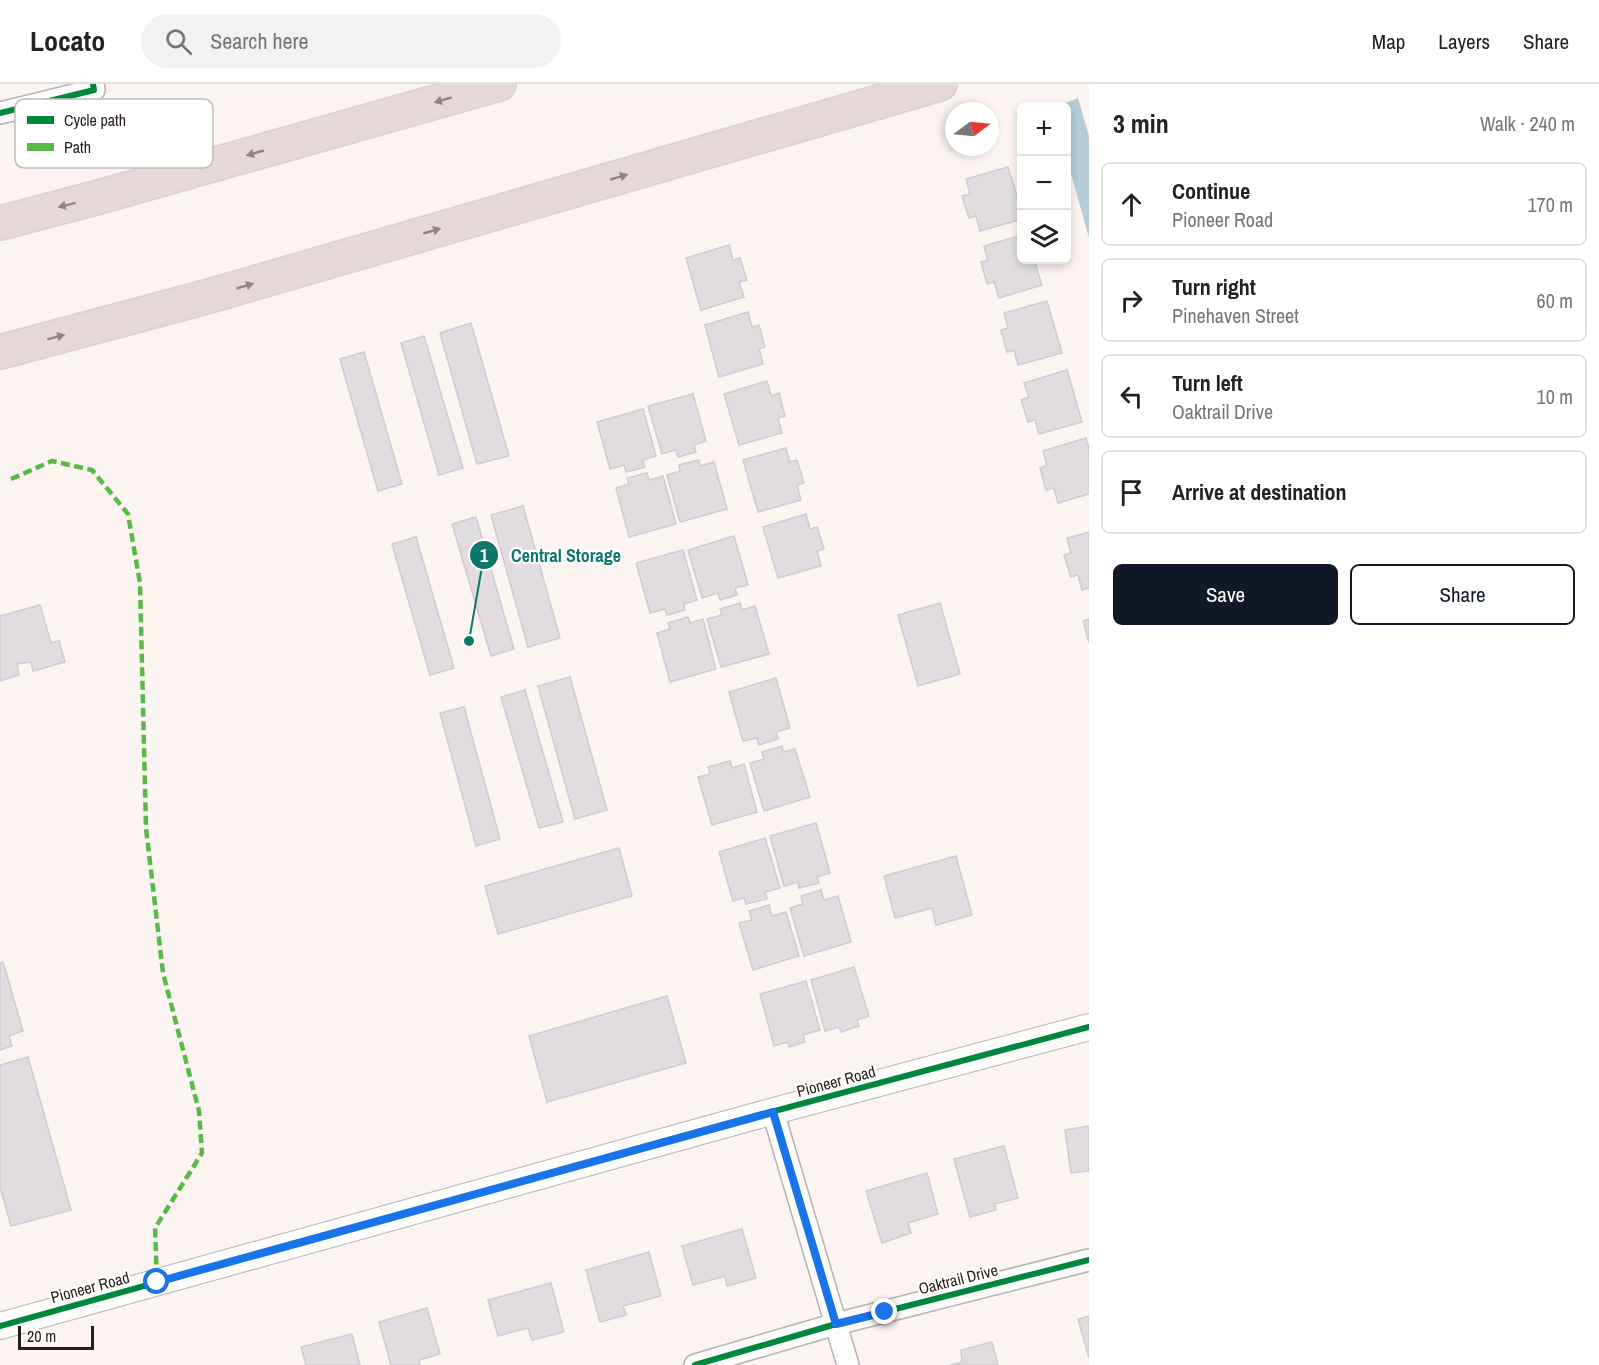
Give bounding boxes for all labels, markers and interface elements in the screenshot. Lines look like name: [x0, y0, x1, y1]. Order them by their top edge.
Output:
search box: [141, 14, 561, 68]
text: Locato: [30, 22, 105, 60]
icon: search: [162, 25, 195, 58]
text: Search here: [210, 26, 309, 56]
text: Map: [1372, 27, 1405, 56]
text: Layers: [1438, 27, 1490, 56]
text: Share: [1523, 27, 1569, 56]
one-way arrow: [434, 96, 452, 105]
legend: [15, 99, 213, 168]
north arrow: [945, 102, 999, 156]
map controls: [1017, 102, 1071, 264]
button: +: [1017, 102, 1071, 156]
text: 3 min: [1113, 106, 1169, 141]
text: Cycle path: [64, 109, 126, 131]
text: Walk · 240 m: [1480, 110, 1575, 137]
text: Path: [64, 136, 91, 158]
one-way arrow: [246, 149, 264, 158]
button: −: [1017, 156, 1071, 210]
one-way arrow: [610, 172, 628, 181]
text: Continue: [1172, 176, 1250, 206]
icon: ahead: [1115, 188, 1148, 221]
text: 170 m: [1527, 191, 1573, 218]
one-way arrow: [58, 201, 76, 211]
text: Pioneer Road: [1172, 206, 1273, 233]
button: layers: [1017, 210, 1071, 264]
one-way arrow: [423, 226, 441, 235]
text: Turn right: [1172, 272, 1256, 302]
one-way arrow: [236, 281, 254, 290]
icon: right: [1115, 284, 1148, 317]
text: 60 m: [1537, 287, 1573, 314]
text: Pinehaven Street: [1172, 302, 1299, 329]
one-way arrow: [48, 332, 66, 341]
text: Turn left: [1172, 368, 1243, 398]
icon: left: [1115, 380, 1148, 413]
text: 10 m: [1537, 383, 1573, 410]
text: Oaktrail Drive: [1172, 398, 1273, 425]
icon: arrive: [1115, 476, 1148, 509]
text: Arrive at destination: [1172, 477, 1346, 507]
callout: Central Storage: [469, 537, 633, 573]
text: 1: [480, 543, 489, 568]
text: Central Storage: [511, 543, 621, 568]
button: Save: [1113, 564, 1338, 625]
button: Share: [1350, 564, 1575, 625]
street label: Pioneer Road: [794, 1060, 878, 1102]
street label: Oaktrail Drive: [916, 1259, 1000, 1299]
street label: Pioneer Road: [48, 1266, 132, 1308]
route start: [143, 1268, 169, 1294]
route end: [871, 1298, 897, 1324]
scale bar: [18, 1323, 94, 1350]
text: 20 m: [27, 1325, 56, 1347]

